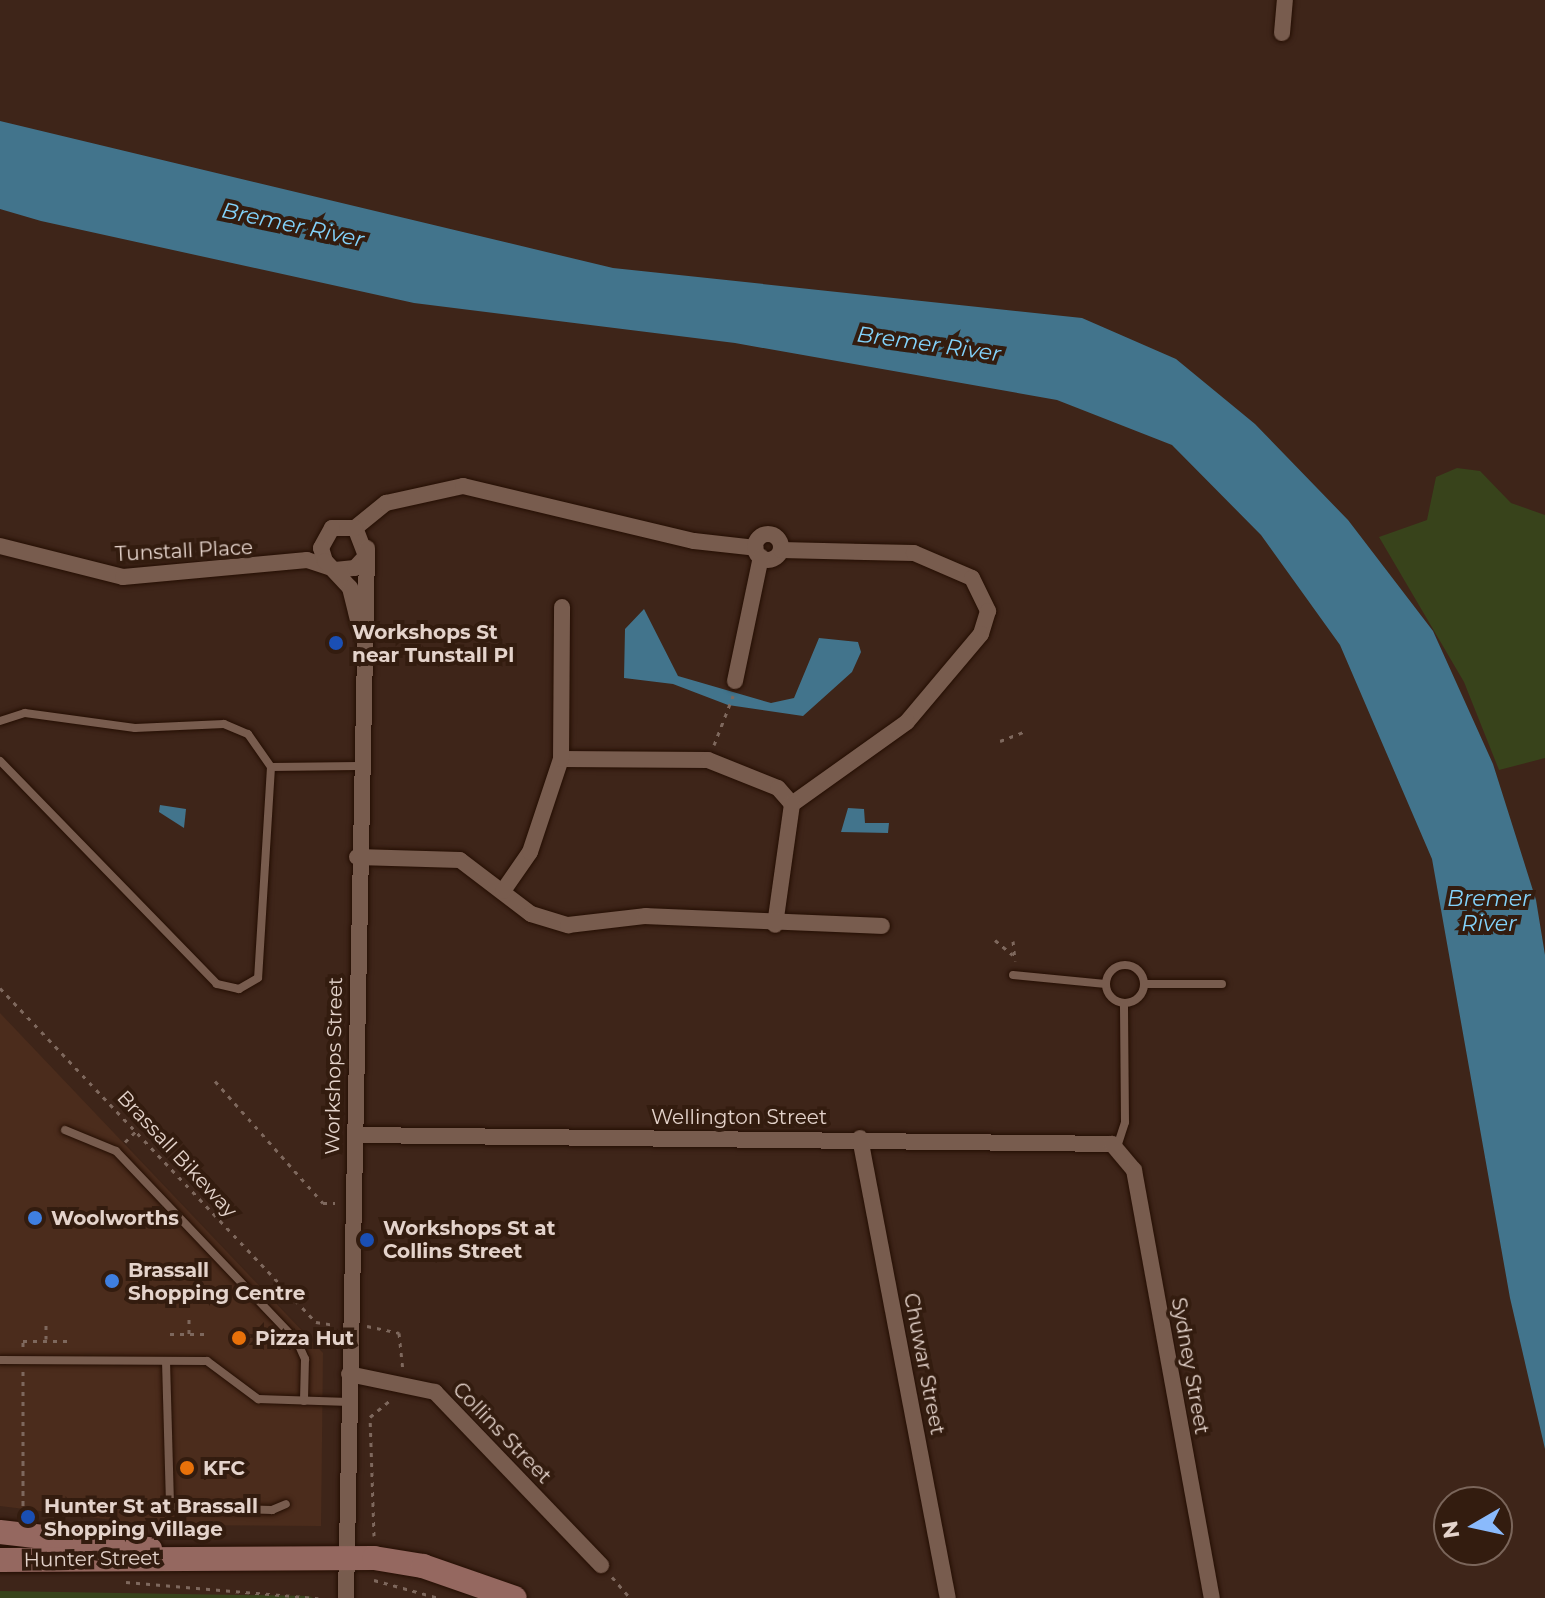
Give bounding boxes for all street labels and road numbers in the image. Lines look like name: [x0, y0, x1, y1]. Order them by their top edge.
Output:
street label: Tunstall Place: [114, 535, 254, 567]
street label: Workshops Street: [320, 977, 348, 1155]
street label: Brassall Bikeway: [112, 1086, 242, 1222]
street label: Wellington Street: [651, 1105, 827, 1129]
street label: Chuwar Street: [898, 1291, 950, 1437]
street label: Sydney Street: [1166, 1296, 1214, 1436]
street label: Collins Street: [448, 1377, 556, 1489]
street label: Hunter Street: [23, 1546, 161, 1572]

